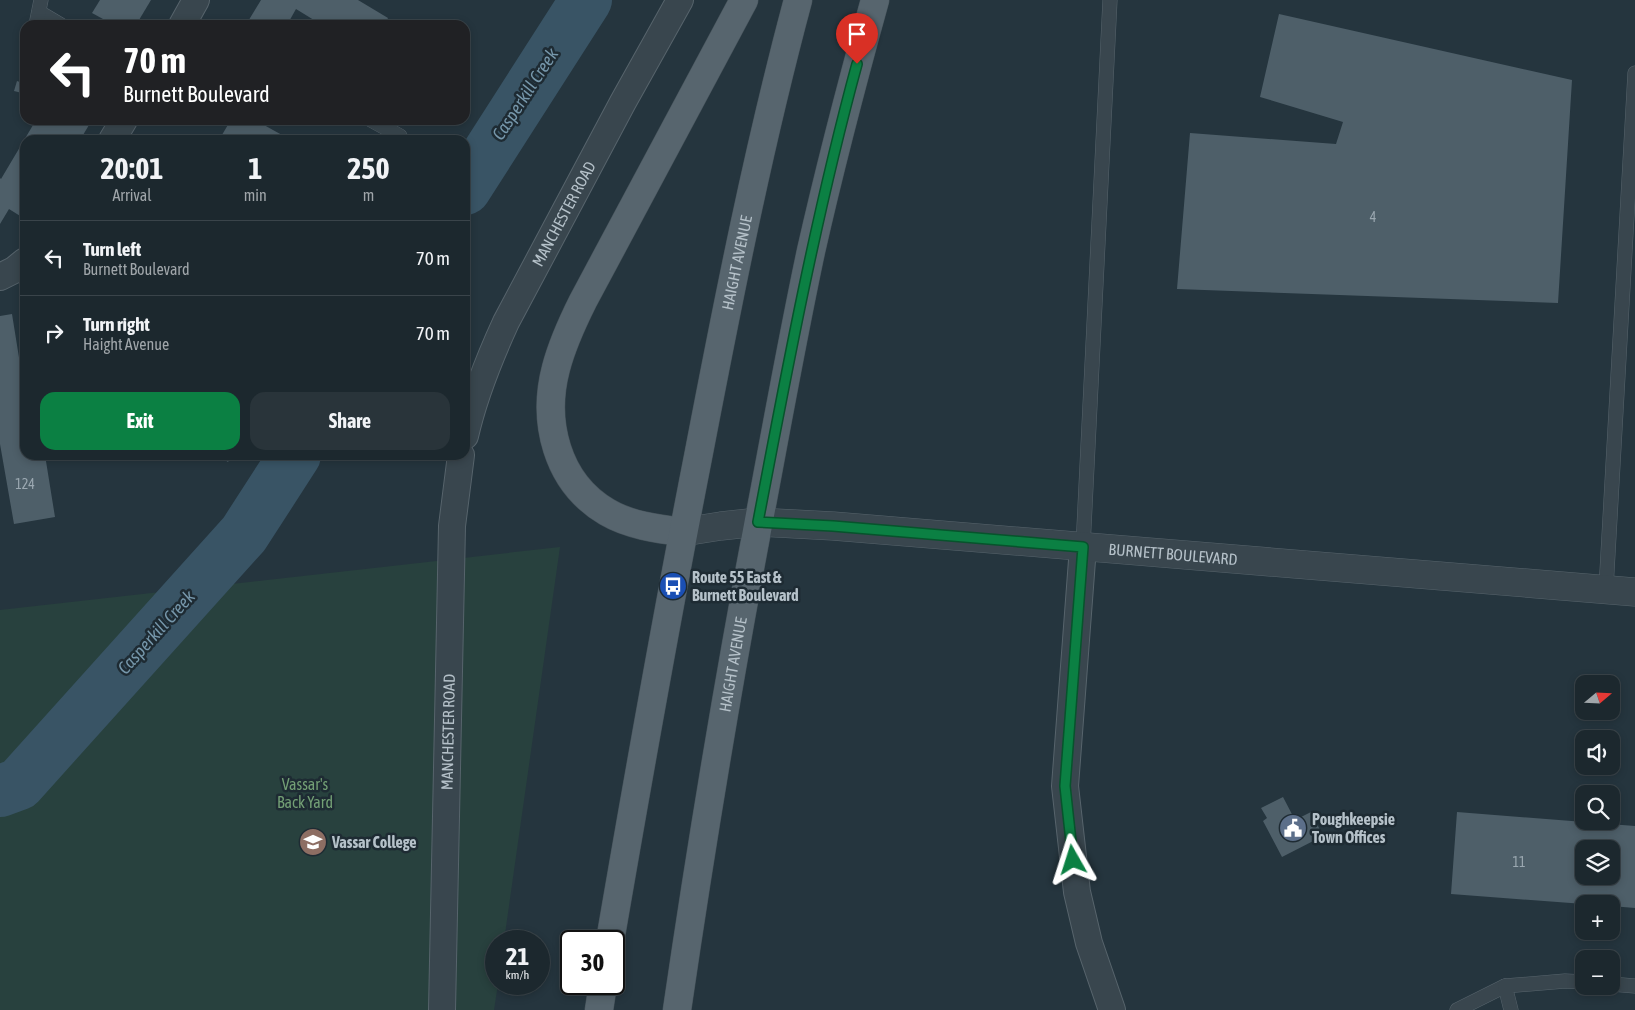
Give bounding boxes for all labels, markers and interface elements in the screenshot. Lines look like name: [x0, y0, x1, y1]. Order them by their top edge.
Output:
pin: [836, 13, 878, 64]
icon: arrive: [843, 20, 871, 48]
icon: left: [40, 40, 105, 105]
text: 70 m: [123, 40, 186, 80]
water label: Casperkill Creek: [488, 43, 563, 144]
text: Burnett Boulevard: [123, 81, 270, 107]
text: 20:01: [100, 151, 163, 185]
text: 1: [248, 151, 262, 185]
text: 250: [347, 151, 390, 185]
street label: MANCHESTER ROAD: [528, 158, 599, 269]
text: Arrival: [112, 186, 151, 204]
text: min: [244, 186, 267, 204]
text: m: [363, 186, 374, 204]
house number: 4: [1370, 209, 1377, 225]
street label: HAIGHT AVENUE: [718, 214, 755, 312]
text: Turn left: [83, 238, 141, 260]
icon: left: [40, 244, 68, 272]
text: 70 m: [416, 247, 450, 269]
text: Burnett Boulevard: [83, 260, 190, 278]
text: Turn right: [83, 313, 150, 335]
icon: right: [40, 319, 68, 347]
text: 70 m: [416, 322, 450, 344]
text: Haight Avenue: [83, 335, 169, 353]
button: Exit: [40, 392, 240, 450]
button: Share: [250, 392, 450, 450]
house number: 124: [15, 476, 35, 492]
street label: BURNETT BOULEVARD: [1108, 540, 1238, 568]
place label: Route 55 East & Burnett Boulevard: [692, 568, 799, 604]
bus stop icon: Route 55 East & Burnett Boulevard: [658, 571, 688, 601]
water label: Casperkill Creek: [113, 585, 200, 678]
street label: HAIGHT AVENUE: [715, 615, 750, 713]
street label: MANCHESTER ROAD: [438, 674, 458, 790]
north arrow: [1575, 675, 1620, 720]
map controls: [1575, 675, 1620, 995]
button: sound: [1575, 730, 1620, 775]
park label: Vassar's Back Yard: [277, 775, 333, 811]
button: search: [1575, 785, 1620, 830]
place label: Poughkeepsie Town Offices: [1312, 810, 1395, 846]
public building icon: Poughkeepsie Town Offices: [1278, 813, 1308, 843]
school or university icon: Vassar College: [298, 827, 328, 857]
place label: Vassar College: [331, 833, 417, 851]
position arrow: [1046, 833, 1098, 885]
button: layers: [1575, 840, 1620, 885]
house number: 11: [1512, 854, 1526, 870]
button: +: [1575, 895, 1620, 940]
speed limit sign: 30: [560, 930, 625, 995]
text: 21: [506, 942, 529, 970]
button: −: [1575, 950, 1620, 995]
text: km/h: [506, 968, 529, 982]

